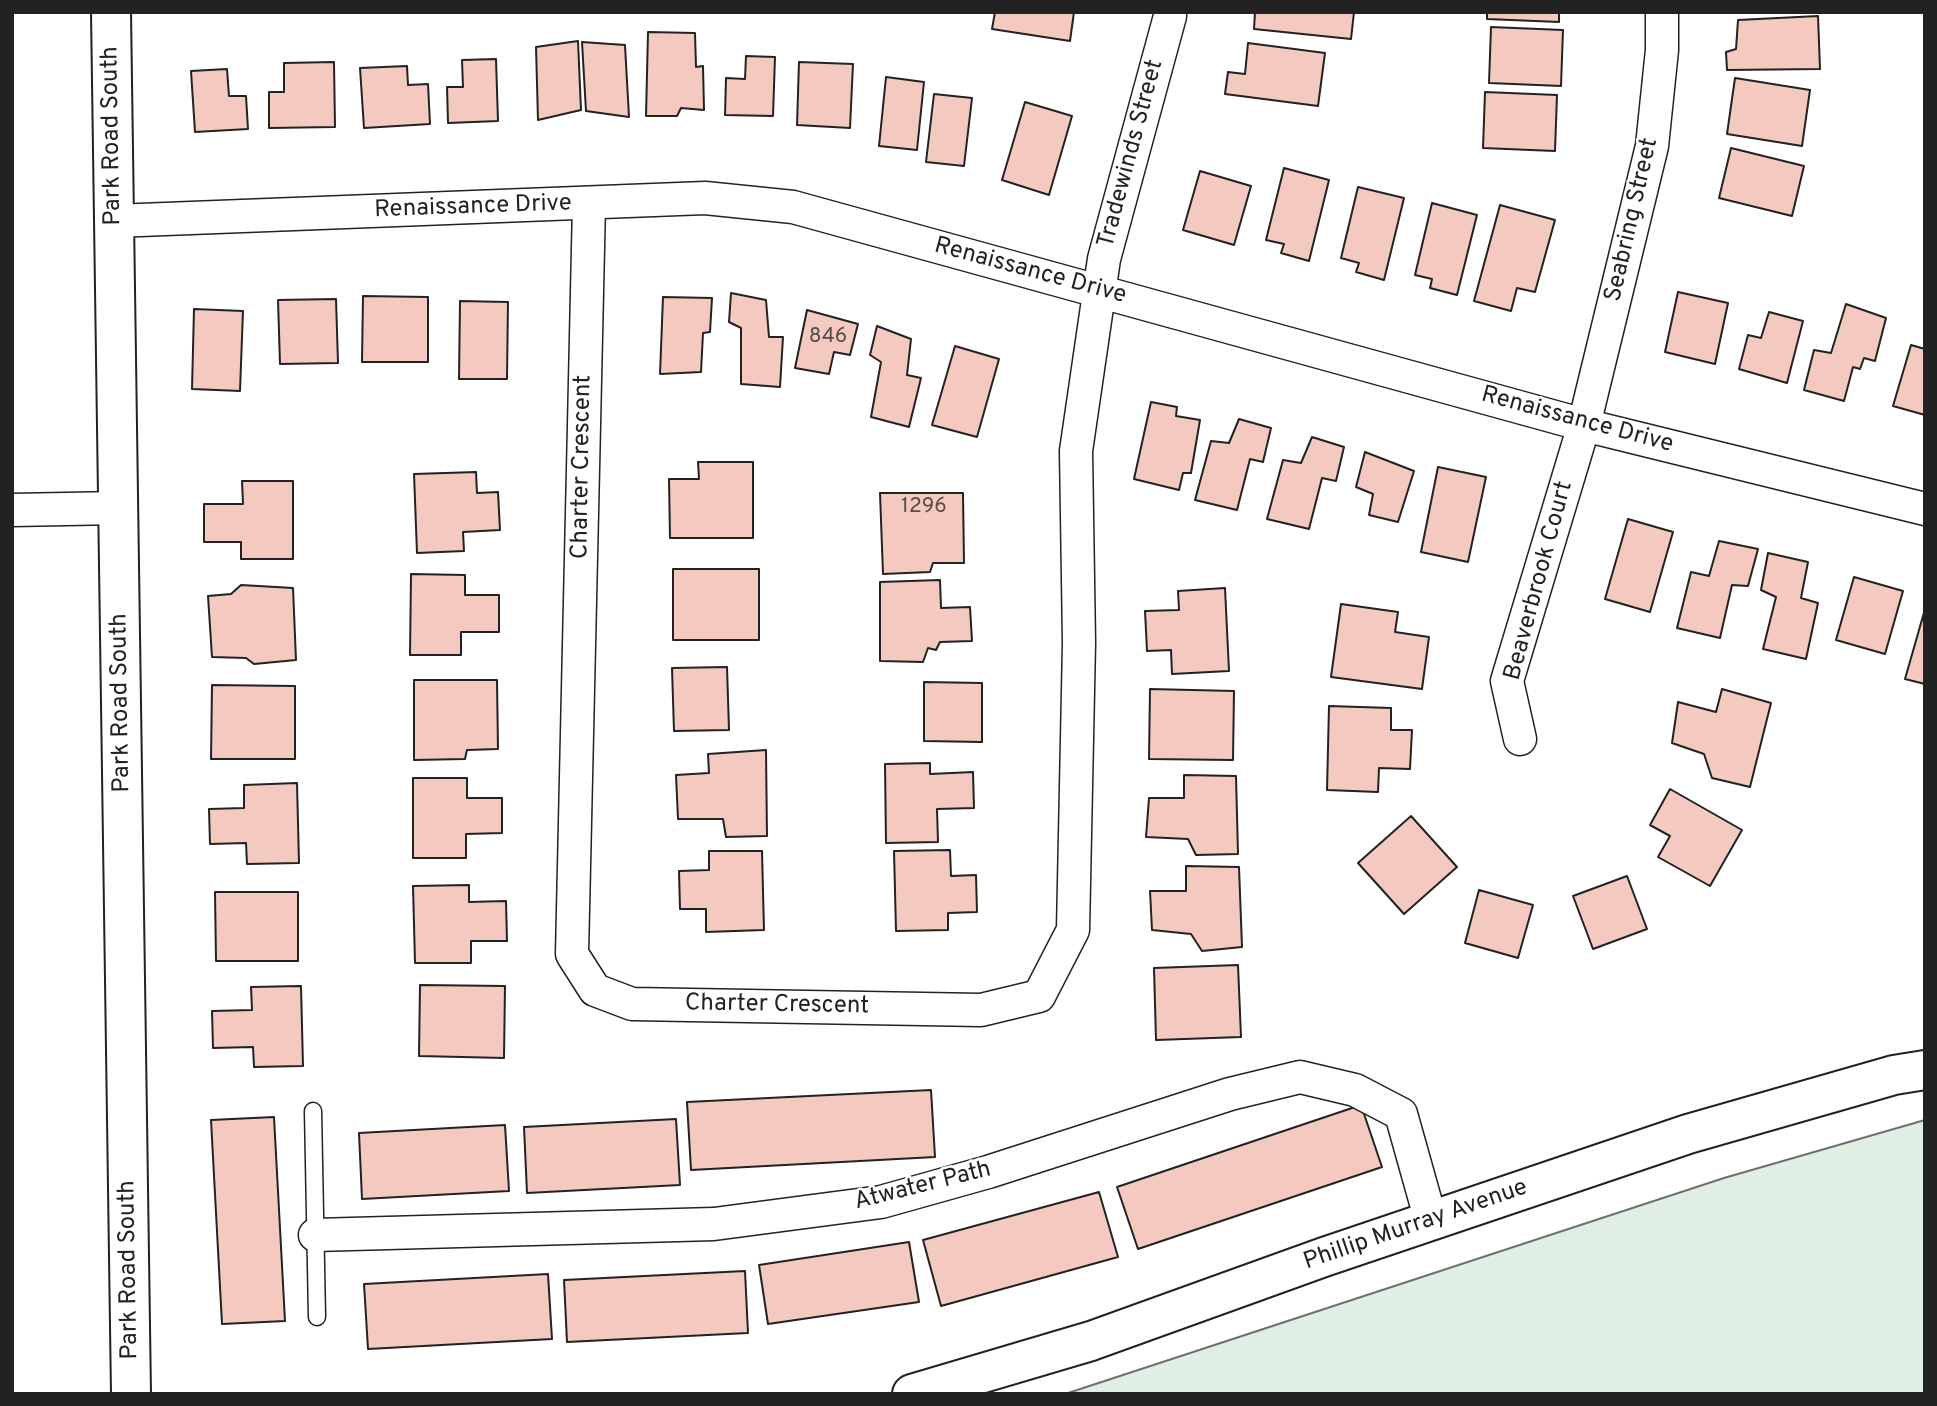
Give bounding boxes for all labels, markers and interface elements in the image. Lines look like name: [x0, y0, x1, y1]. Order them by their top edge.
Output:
street label: Park Road South: [97, 46, 129, 226]
street label: Tradewinds Street: [1093, 57, 1171, 251]
street label: Seabring Street: [1600, 135, 1666, 305]
street label: Renaissance Drive: [374, 190, 572, 226]
street label: Renaissance Drive: [931, 233, 1129, 311]
house number: 846: [809, 325, 847, 351]
street label: Charter Crescent: [567, 375, 599, 559]
street label: Renaissance Drive: [1478, 382, 1676, 460]
street label: Beaverbrook Court: [1500, 478, 1580, 684]
house number: 1296: [901, 495, 947, 521]
street label: Park Road South: [106, 613, 138, 793]
street label: Charter Crescent: [685, 990, 869, 1022]
street label: Atwater Path: [852, 1156, 994, 1218]
street label: Phillip Murray Avenue: [1300, 1174, 1532, 1278]
street label: Park Road South: [114, 1180, 146, 1360]

